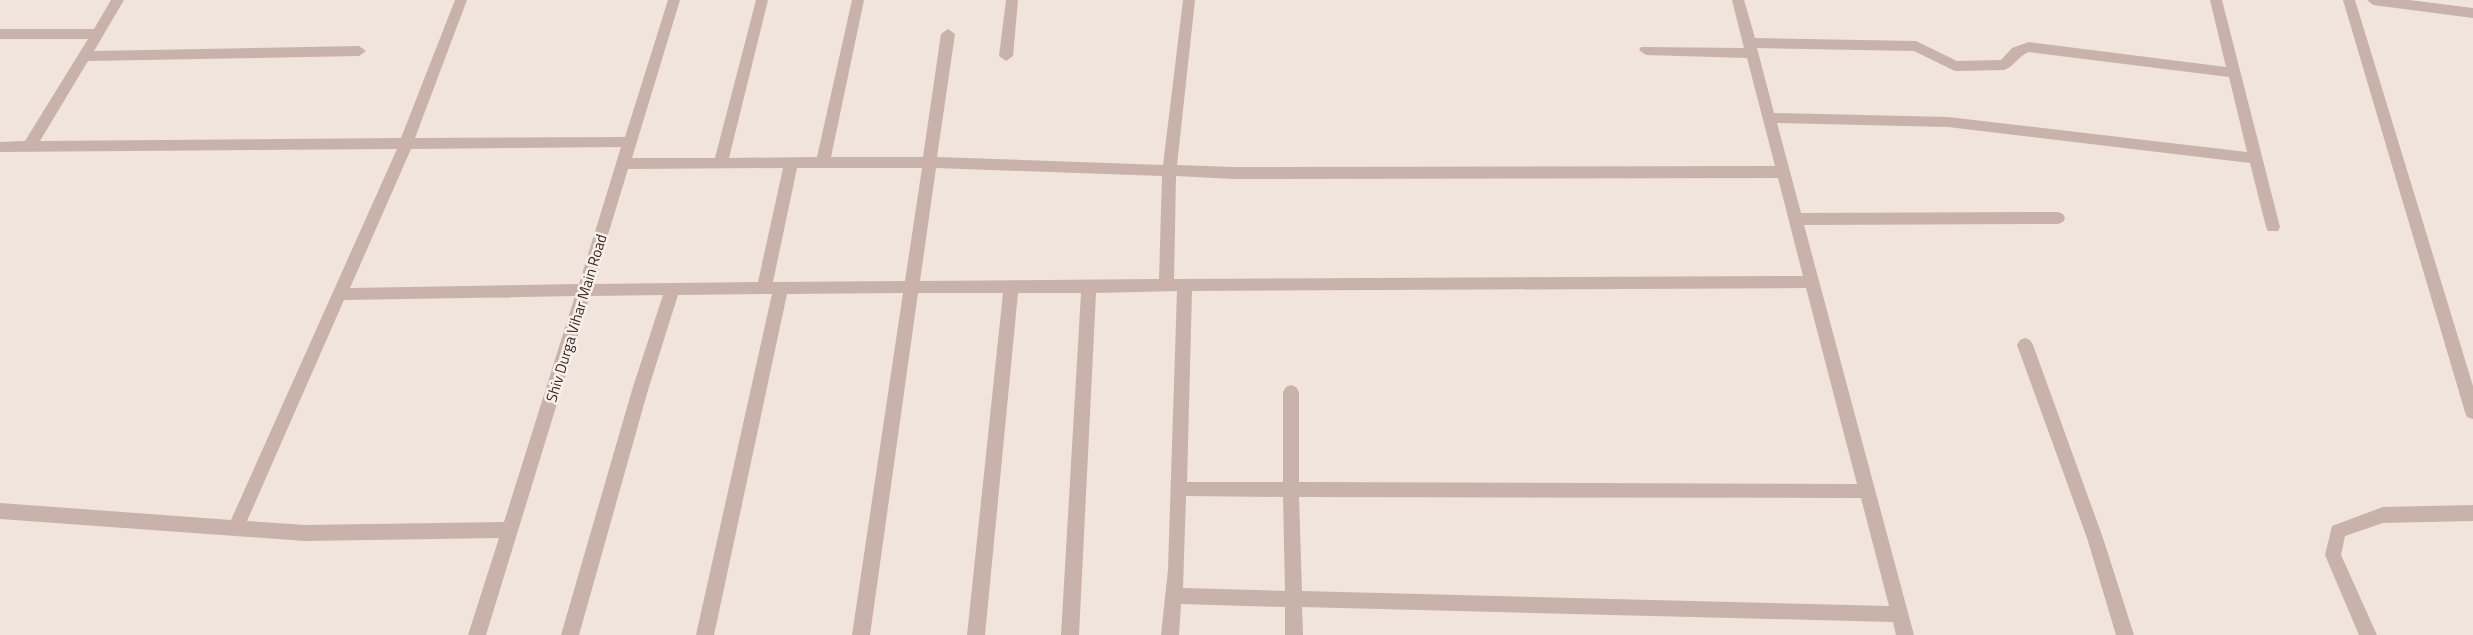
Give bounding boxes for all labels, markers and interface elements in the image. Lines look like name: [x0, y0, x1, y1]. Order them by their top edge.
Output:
street label: Shiv Durga Vihar Main Road: [539, 231, 613, 405]

